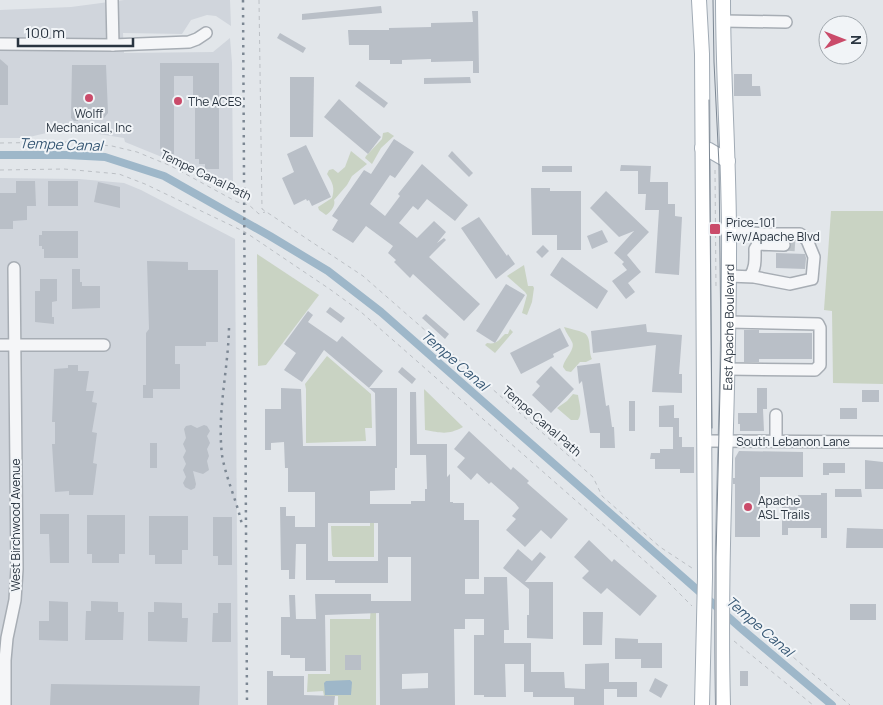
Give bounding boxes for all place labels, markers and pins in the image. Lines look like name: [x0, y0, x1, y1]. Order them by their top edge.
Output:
marker: Wolff Mechanical, Inc: [83, 92, 95, 104]
place label: The ACES: [188, 93, 242, 110]
marker: The ACES: [172, 95, 184, 107]
place label: Wolff Mechanical, Inc: [46, 105, 132, 136]
place label: Price-101 Fwy/Apache Blvd: [726, 214, 820, 245]
marker: Price-101 Fwy/Apache Blvd: [708, 222, 722, 236]
place label: Apache ASL Trails: [758, 492, 810, 523]
marker: Apache ASL Trails: [742, 501, 754, 513]

